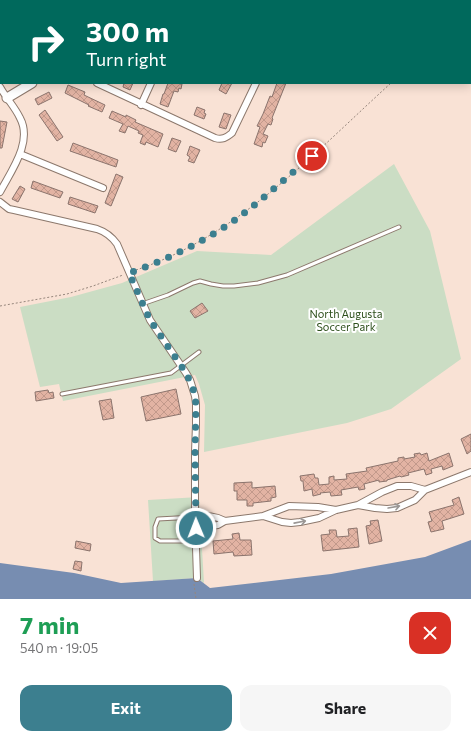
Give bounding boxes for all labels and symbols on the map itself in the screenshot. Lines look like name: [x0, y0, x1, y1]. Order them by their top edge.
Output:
pin: [295, 139, 329, 173]
park label: North Augusta Soccer Park: [309, 307, 383, 333]
one-way arrow: [387, 503, 400, 511]
position arrow: [175, 507, 217, 549]
one-way arrow: [293, 517, 306, 525]

